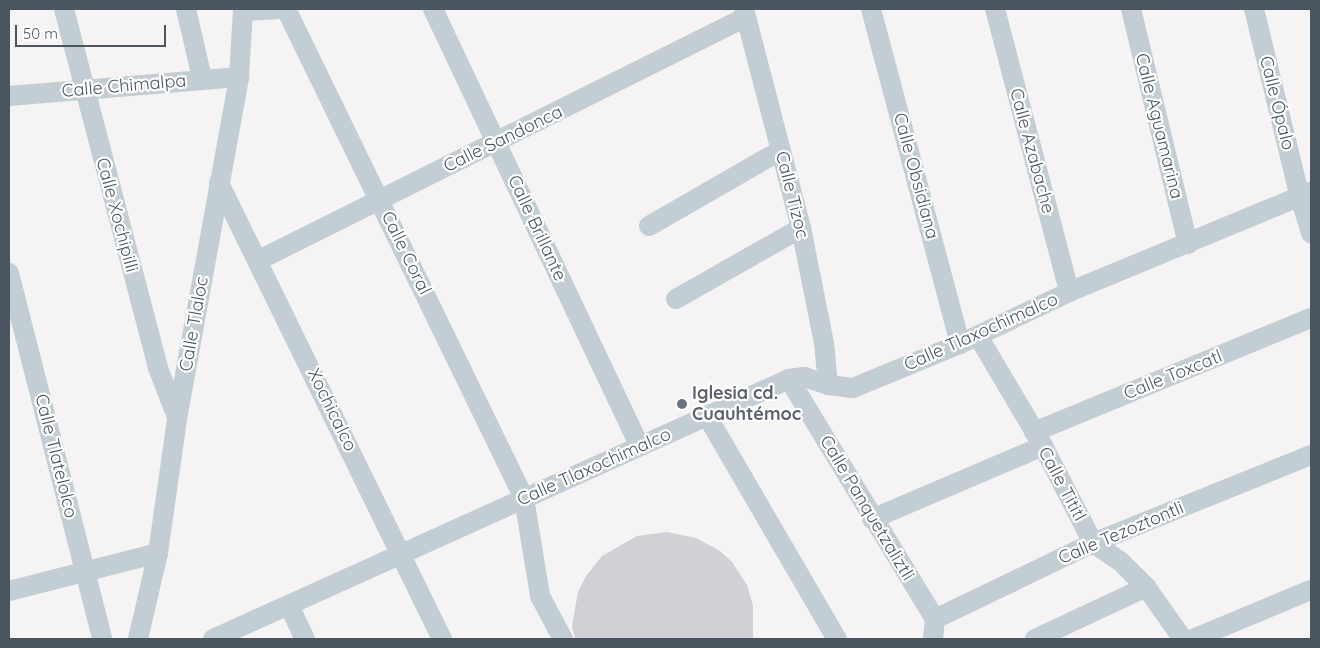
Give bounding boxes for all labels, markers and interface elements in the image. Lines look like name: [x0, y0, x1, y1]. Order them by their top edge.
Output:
scale bar: [18, 15, 169, 47]
text: 50 m: [23, 24, 58, 43]
street label: Calle Aguamarina: [1130, 51, 1188, 201]
street label: Calle Ópalo: [1255, 54, 1299, 152]
street label: Calle Chimalpa: [61, 70, 187, 102]
street label: Calle Azabache: [1005, 86, 1059, 216]
street label: Calle Sandonca: [440, 101, 566, 177]
street label: Calle Obsidiana: [889, 111, 943, 241]
street label: Calle Tizoc: [771, 149, 813, 241]
street label: Calle Xochipilli: [91, 155, 143, 275]
street label: Calle Brillante: [503, 172, 571, 284]
street label: Calle Coral: [377, 208, 435, 298]
street label: Calle Tlaloc: [175, 275, 213, 373]
street label: Calle Tlaxochimalco: [901, 288, 1061, 376]
street label: Calle Toxcatl: [1121, 345, 1225, 405]
street label: Xochicalco: [303, 365, 361, 455]
place label: Iglesia cd. Cuauhtémoc: [692, 383, 801, 426]
street label: Calle Tlatelolco: [30, 392, 82, 520]
marker: Iglesia cd. Cuauhtémoc: [676, 398, 688, 410]
street label: Calle Tlaxochimalco: [514, 423, 674, 511]
street label: Calle Panquetzaliztli: [815, 432, 919, 584]
street label: Calle Tititl: [1034, 443, 1090, 525]
street label: Calle Tezoztontli: [1055, 497, 1187, 569]

